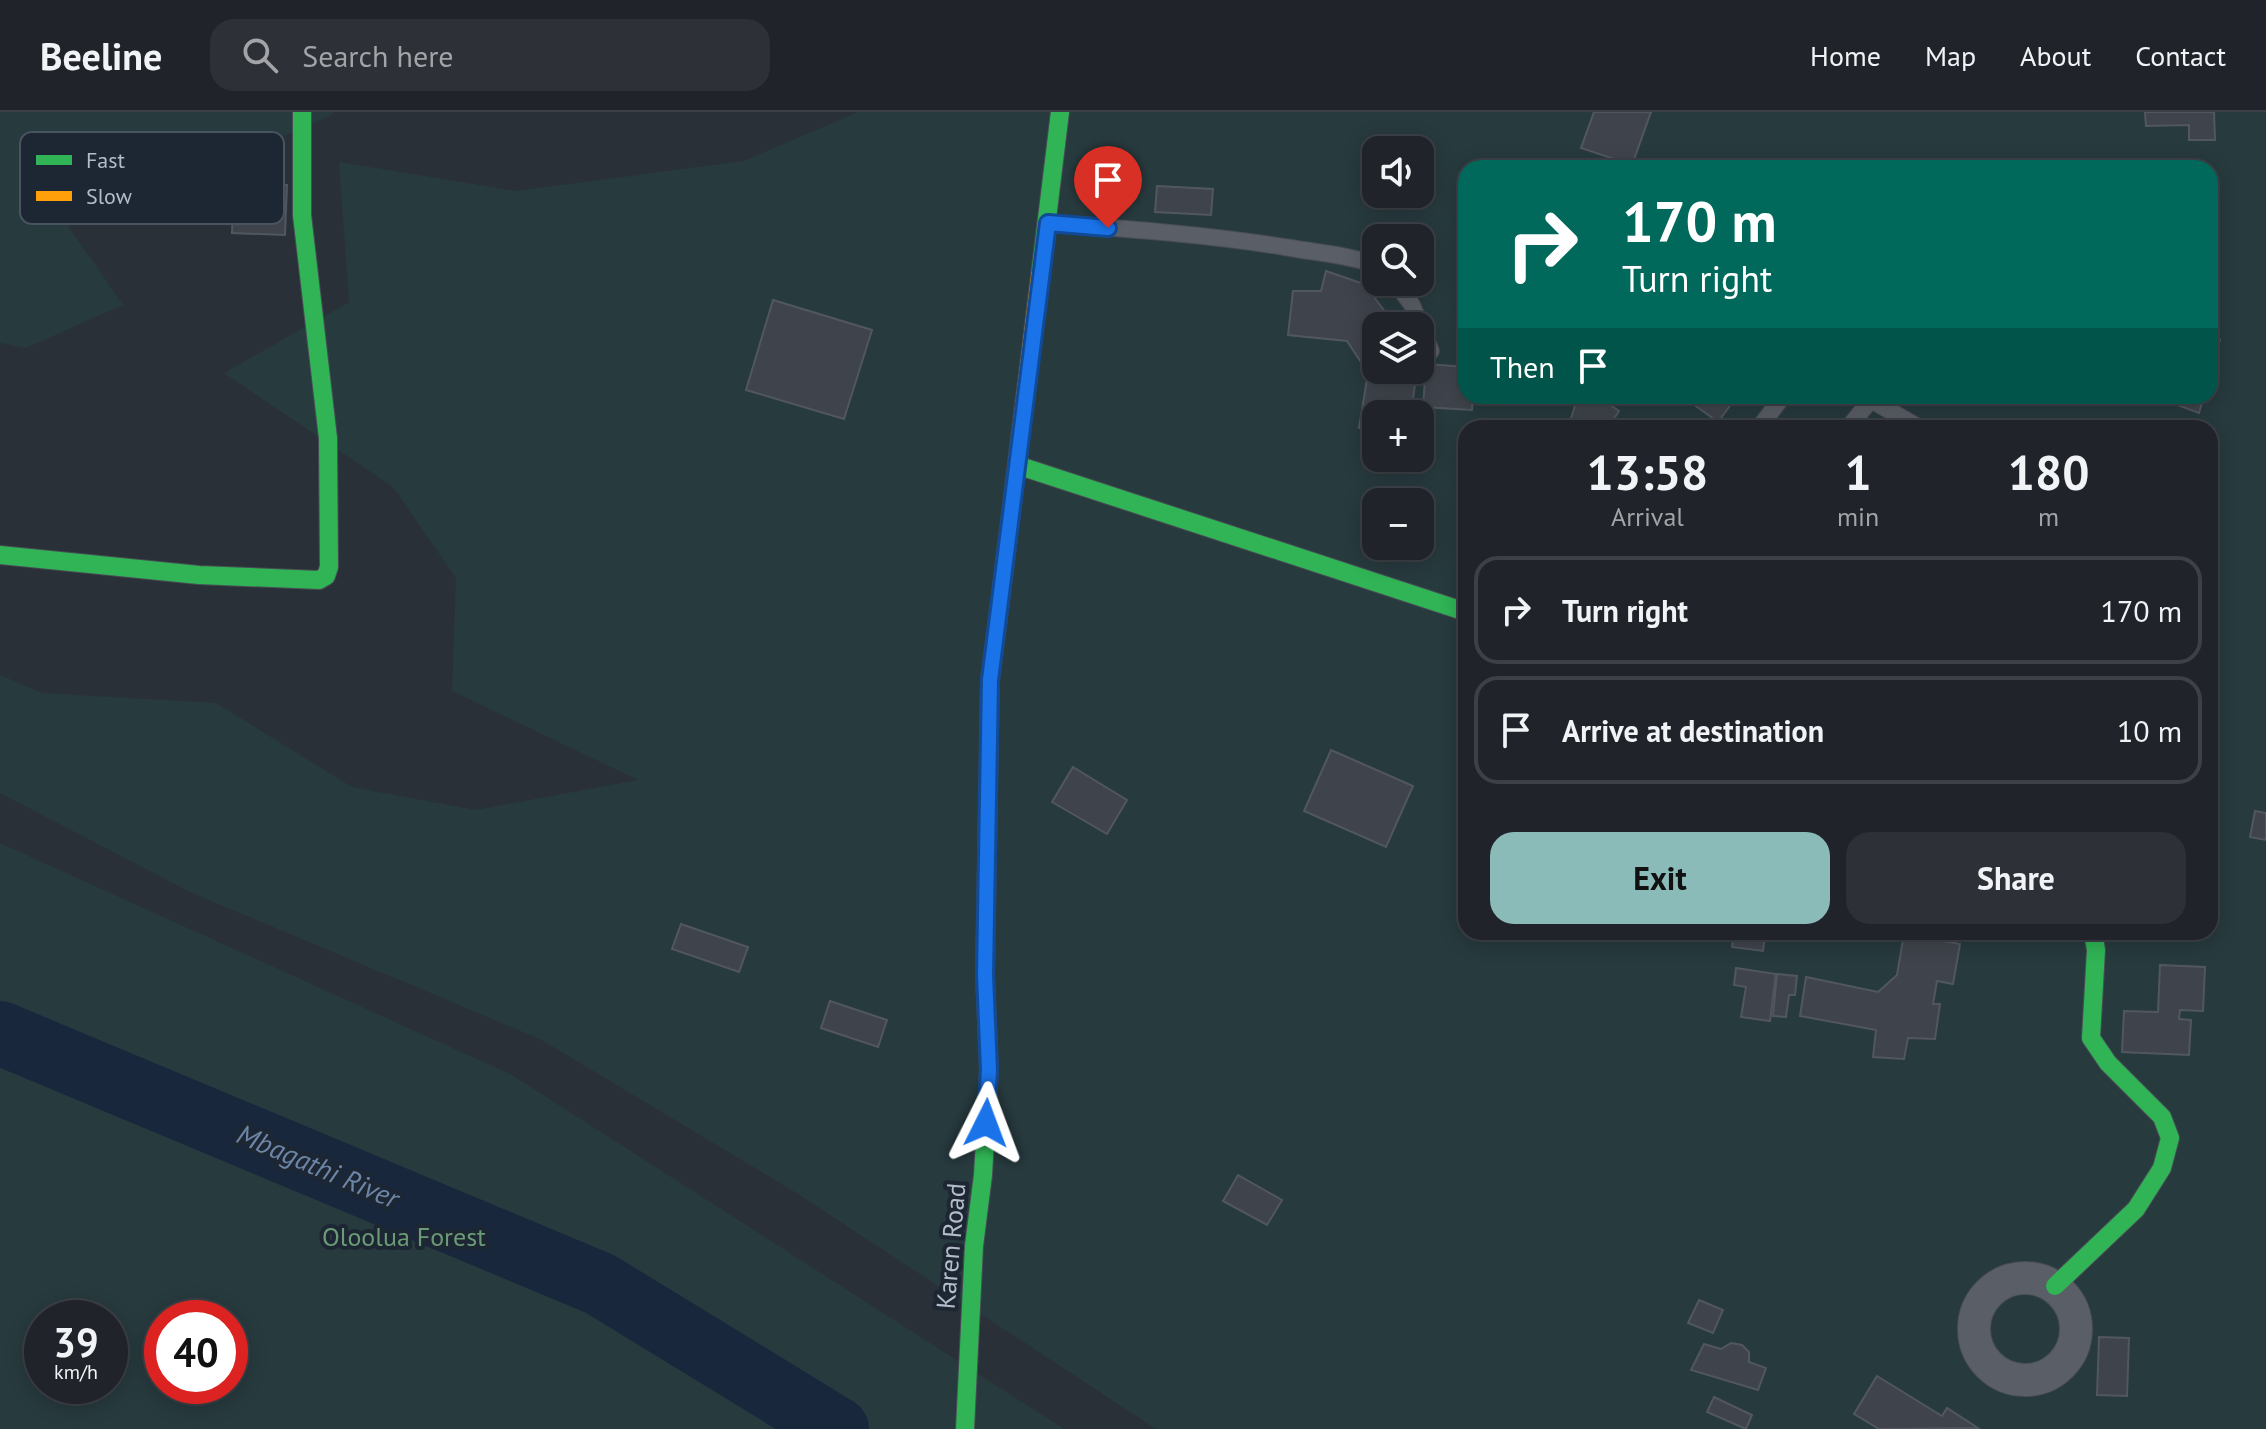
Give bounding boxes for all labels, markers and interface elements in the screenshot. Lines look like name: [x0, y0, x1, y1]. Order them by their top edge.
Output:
search box: [210, 19, 770, 91]
text: Beeline: [40, 31, 162, 80]
icon: search: [238, 33, 282, 77]
text: Search here: [302, 36, 454, 75]
text: Home: [1810, 37, 1881, 74]
text: Map: [1925, 37, 1976, 74]
text: About: [2020, 37, 2091, 74]
text: Contact: [2135, 37, 2226, 74]
legend: [20, 132, 284, 224]
map controls: [1362, 136, 1434, 560]
button: sound: [1362, 136, 1434, 208]
text: Fast: [86, 146, 126, 174]
pin: [1074, 146, 1142, 228]
icon: arrive: [1086, 158, 1130, 202]
text: Slow: [86, 182, 132, 210]
text: 170 m: [1622, 185, 1777, 257]
icon: right: [1490, 192, 1594, 296]
button: search: [1362, 224, 1434, 296]
text: Turn right: [1622, 255, 1772, 302]
button: layers: [1362, 312, 1434, 384]
icon: arrive: [1571, 344, 1615, 388]
text: Then: [1490, 347, 1555, 386]
button: +: [1362, 400, 1434, 472]
text: 13:58: [1587, 441, 1708, 503]
text: 1: [1844, 441, 1872, 503]
text: 180: [2008, 441, 2089, 503]
button: −: [1362, 488, 1434, 560]
text: Arrival: [1611, 500, 1684, 533]
text: min: [1837, 500, 1879, 533]
text: m: [2038, 500, 2059, 533]
icon: right: [1494, 588, 1538, 632]
text: Turn right: [1562, 591, 1688, 630]
text: 170 m: [2101, 591, 2182, 630]
icon: arrive: [1494, 708, 1538, 752]
text: Arrive at destination: [1562, 711, 1824, 750]
text: 10 m: [2117, 711, 2182, 750]
button: Exit: [1490, 832, 1830, 924]
button: Share: [1846, 832, 2186, 924]
position arrow: [944, 1081, 1028, 1165]
water label: Mbagathi River: [232, 1115, 406, 1217]
street label: Karen Road: [929, 1182, 972, 1310]
park label: Oloolua Forest: [322, 1220, 486, 1253]
speed limit sign: 40: [144, 1300, 248, 1404]
text: 39: [53, 1316, 99, 1368]
text: km/h: [54, 1359, 98, 1385]

